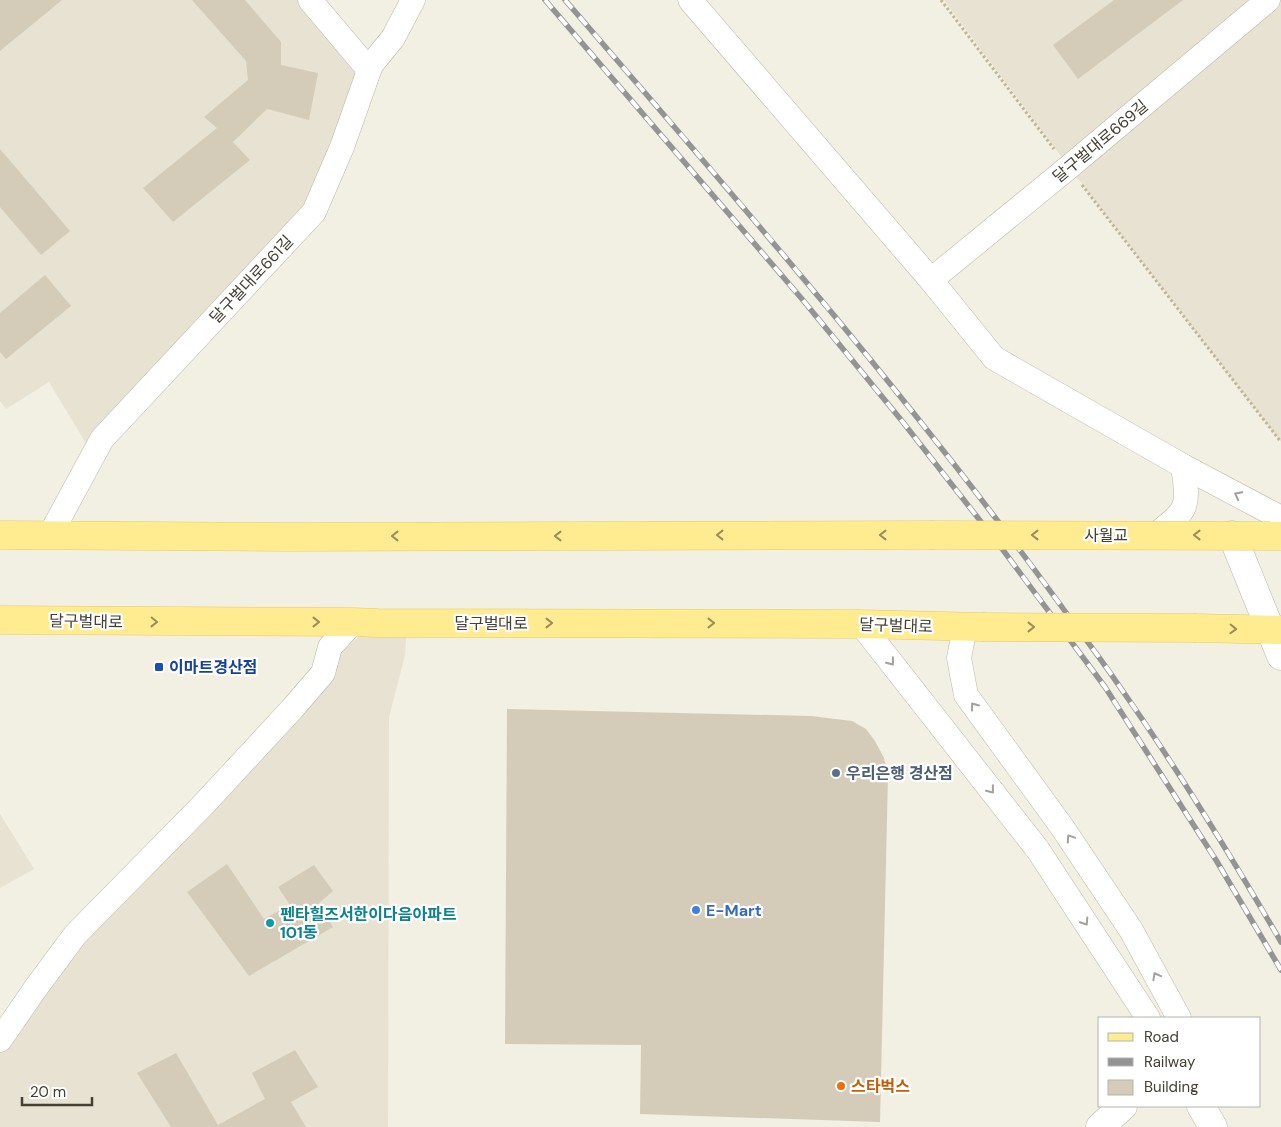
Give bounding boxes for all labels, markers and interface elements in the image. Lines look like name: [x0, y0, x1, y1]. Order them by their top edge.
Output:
street label: 달구벌대로669길: [1048, 95, 1152, 187]
street label: 달구벌대로661길: [205, 231, 298, 328]
one-way arrow: [1234, 491, 1243, 501]
street label: 사월교: [1084, 525, 1128, 546]
one-way arrow: [716, 530, 724, 540]
one-way arrow: [878, 530, 886, 540]
one-way arrow: [1031, 530, 1038, 540]
one-way arrow: [1193, 530, 1201, 540]
one-way arrow: [391, 531, 398, 541]
one-way arrow: [553, 531, 561, 541]
street label: 달구벌대로: [49, 610, 123, 633]
street label: 달구벌대로: [454, 613, 528, 634]
street label: 달구벌대로: [859, 614, 933, 637]
one-way arrow: [150, 617, 158, 627]
one-way arrow: [312, 617, 320, 627]
one-way arrow: [545, 618, 553, 628]
one-way arrow: [708, 618, 715, 628]
one-way arrow: [1028, 622, 1035, 632]
one-way arrow: [1229, 624, 1237, 634]
one-way arrow: [885, 656, 893, 665]
place label: 이마트경산점: [169, 657, 257, 678]
marker: 이마트경산점: [153, 661, 165, 673]
one-way arrow: [972, 703, 980, 712]
place label: 우리은행 경산점: [846, 763, 953, 784]
marker: 우리은행 경산점: [830, 767, 842, 779]
one-way arrow: [986, 784, 994, 793]
one-way arrow: [1066, 834, 1076, 843]
place label: E-Mart: [706, 900, 762, 921]
place label: 펜타힐즈서한이다음아파트 101동: [280, 904, 457, 943]
marker: E-Mart: [690, 904, 702, 916]
marker: 펜타힐즈서한이다음아파트 101동: [264, 917, 276, 929]
one-way arrow: [1079, 917, 1089, 926]
one-way arrow: [1152, 972, 1162, 981]
legend: [1098, 1017, 1261, 1107]
text: Road: [1144, 1027, 1179, 1047]
text: Railway: [1144, 1052, 1196, 1072]
scale bar: [22, 1074, 92, 1106]
place label: 스타벅스: [851, 1076, 910, 1097]
text: Building: [1144, 1077, 1199, 1097]
marker: 스타벅스: [835, 1080, 847, 1092]
text: 20 m: [30, 1082, 66, 1102]

